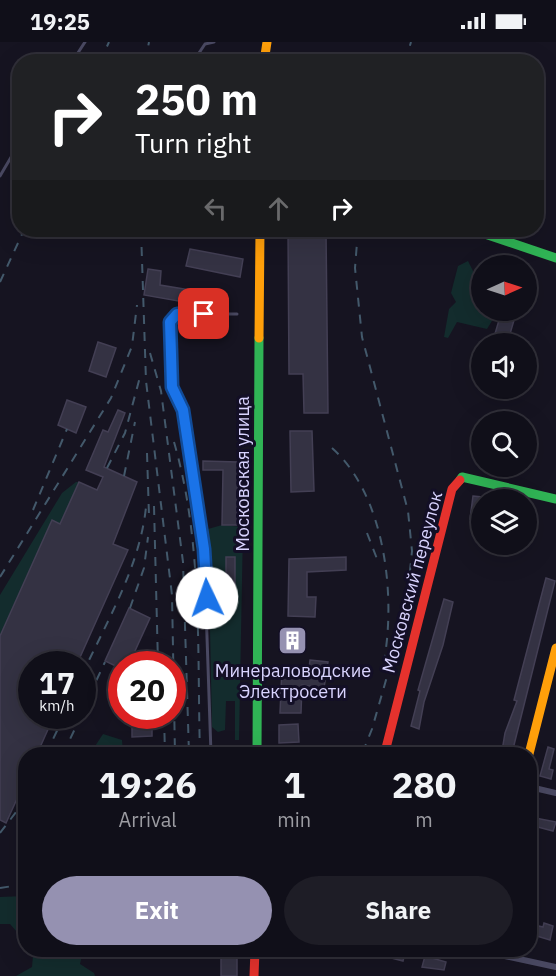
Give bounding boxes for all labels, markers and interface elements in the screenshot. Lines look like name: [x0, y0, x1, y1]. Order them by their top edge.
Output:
text: 19:25: [30, 7, 90, 36]
text: 250 m: [135, 72, 258, 127]
icon: right: [36, 78, 114, 156]
text: Turn right: [135, 125, 252, 160]
icon: left: [199, 192, 232, 225]
icon: ahead: [262, 192, 295, 225]
icon: right: [325, 192, 358, 225]
north arrow: [471, 255, 537, 321]
map controls: [471, 255, 537, 555]
pin: [178, 288, 229, 339]
icon: arrive: [187, 297, 220, 330]
button: sound: [471, 333, 537, 399]
street label: Московская улица: [231, 396, 254, 552]
button: search: [471, 411, 537, 477]
street label: Московский переулок: [377, 489, 447, 675]
button: layers: [471, 489, 537, 555]
position arrow: [175, 566, 239, 630]
building icon: Минераловодские Электросети: [277, 625, 309, 657]
speed limit sign: 20: [108, 651, 186, 729]
place label: Минераловодские Электросети: [215, 659, 371, 703]
text: 17: [39, 663, 75, 702]
text: km/h: [39, 696, 75, 715]
text: 19:26: [99, 761, 197, 808]
text: 1: [283, 761, 305, 808]
text: 280: [392, 761, 456, 808]
text: Arrival: [119, 806, 177, 833]
text: min: [277, 806, 311, 833]
text: m: [415, 806, 433, 833]
button: Exit: [42, 876, 272, 945]
button: Share: [284, 876, 513, 945]

